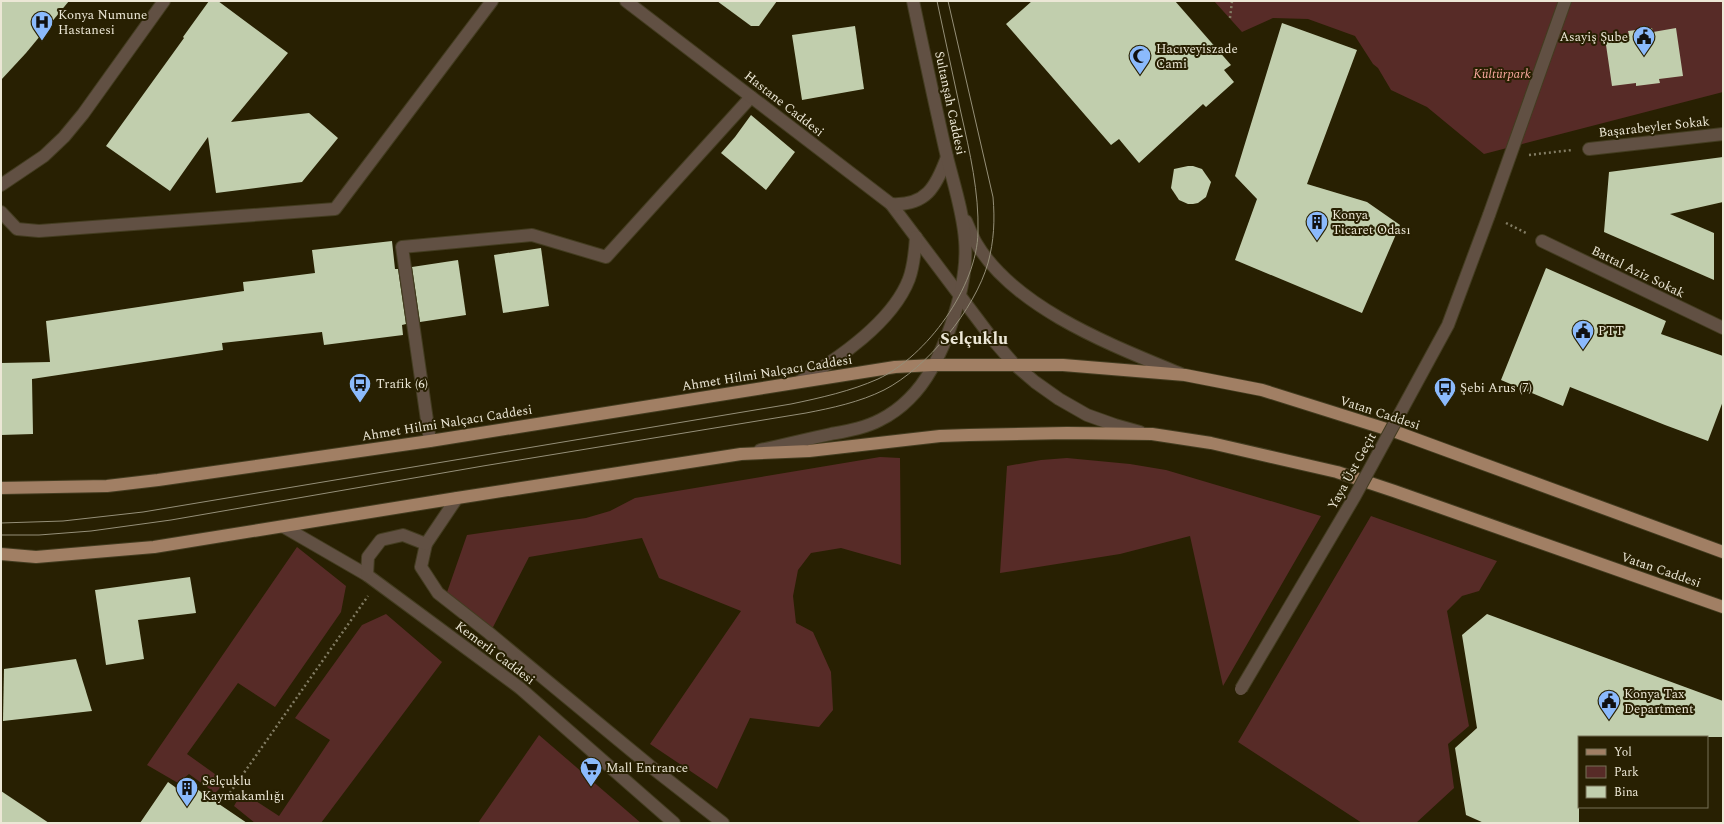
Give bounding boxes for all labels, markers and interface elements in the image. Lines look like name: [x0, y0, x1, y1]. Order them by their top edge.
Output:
place label: Konya Numune Hastanesi: [58, 5, 147, 40]
hospital icon: Konya Numune Hastanesi: [29, 9, 55, 42]
public building icon: Asayiş Şube: [1631, 24, 1657, 57]
place label: Asayiş Şube: [1559, 27, 1628, 47]
place label: Hacıveyiszade Cami: [1156, 39, 1238, 74]
mosque icon: Hacıveyiszade Cami: [1127, 43, 1153, 76]
street label: Sultanşah Caddesi: [929, 49, 971, 157]
park label: Kültürpark: [1473, 64, 1531, 84]
street label: Hastane Caddesi: [740, 66, 828, 142]
street label: Başarabeyler Sokak: [1597, 111, 1711, 143]
place label: Konya Ticaret Odası: [1332, 205, 1411, 240]
building icon: Konya Ticaret Odası: [1304, 209, 1330, 242]
street label: Battal Aziz Sokak: [1588, 241, 1688, 303]
public building icon: PTT: [1570, 318, 1596, 351]
place label: PTT: [1598, 321, 1624, 341]
district label: Selçuklu: [940, 326, 1008, 352]
street label: Ahmet Hilmi Nalçacı Caddesi: [680, 350, 854, 396]
bus stop icon: Trafik (6): [347, 371, 373, 404]
place label: Trafik (6): [376, 374, 428, 394]
bus stop icon: Şebi Arus (7): [1432, 375, 1458, 408]
place label: Şebi Arus (7): [1460, 378, 1532, 398]
street label: Vatan Caddesi: [1337, 391, 1423, 435]
street label: Ahmet Hilmi Nalçacı Caddesi: [360, 400, 534, 446]
street label: Yaya Üst Geçit: [1323, 428, 1382, 513]
street label: Vatan Caddesi: [1618, 547, 1704, 593]
street label: Kemerli Caddesi: [451, 616, 539, 690]
place label: Konya Tax Department: [1624, 684, 1694, 719]
public building icon: Konya Tax Department: [1596, 688, 1622, 721]
legend: [1578, 736, 1708, 808]
text: Yol: [1614, 743, 1632, 762]
supermarket icon: Mall Entrance: [578, 755, 604, 788]
place label: Mall Entrance: [606, 758, 688, 778]
text: Park: [1614, 763, 1639, 782]
place label: Selçuklu Kaymakamlığı: [202, 771, 285, 806]
building icon: Selçuklu Kaymakamlığı: [174, 775, 200, 808]
text: Bina: [1614, 783, 1639, 802]

